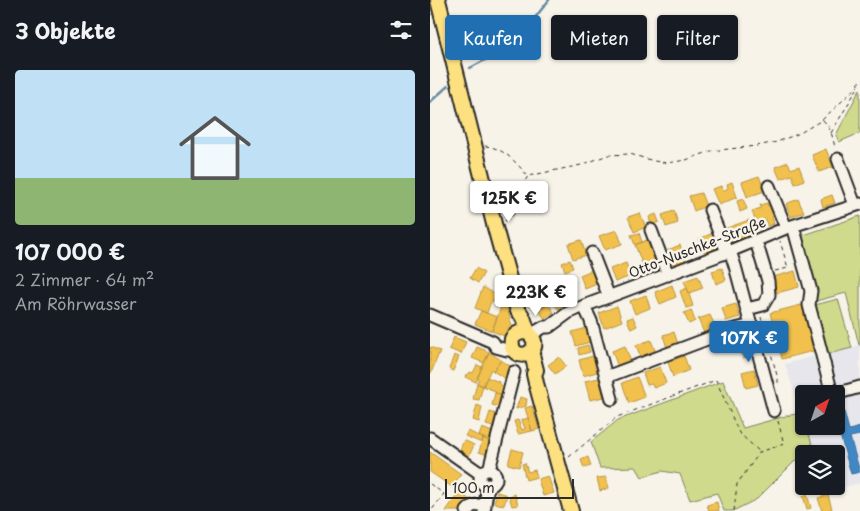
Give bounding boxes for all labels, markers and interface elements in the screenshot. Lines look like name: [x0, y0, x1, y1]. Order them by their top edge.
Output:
text: 3 Objekte: [15, 14, 116, 46]
chip: Kaufen: [445, 15, 541, 60]
chip: Mieten: [551, 15, 647, 60]
chip: Filter: [657, 15, 738, 60]
icon: filters: [387, 16, 415, 44]
icon: home: [170, 103, 260, 193]
pin: 125K €: [468, 180, 550, 223]
text: 125K €: [481, 185, 537, 209]
street label: Otto-Nuschke-Straße: [625, 211, 769, 283]
text: 107 000 €: [15, 235, 125, 267]
text: 2 Zimmer · 64 m²: [15, 267, 154, 291]
pin: 223K €: [495, 274, 577, 317]
text: 223K €: [506, 279, 566, 303]
text: Am Röhrwasser: [15, 291, 136, 315]
pin: 107K €: [708, 320, 790, 363]
text: 107K €: [720, 325, 778, 349]
north arrow: [795, 385, 845, 435]
map controls: [795, 385, 845, 495]
button: layers: [795, 445, 845, 495]
scale bar: [445, 476, 574, 499]
text: 100 m: [452, 477, 495, 498]

